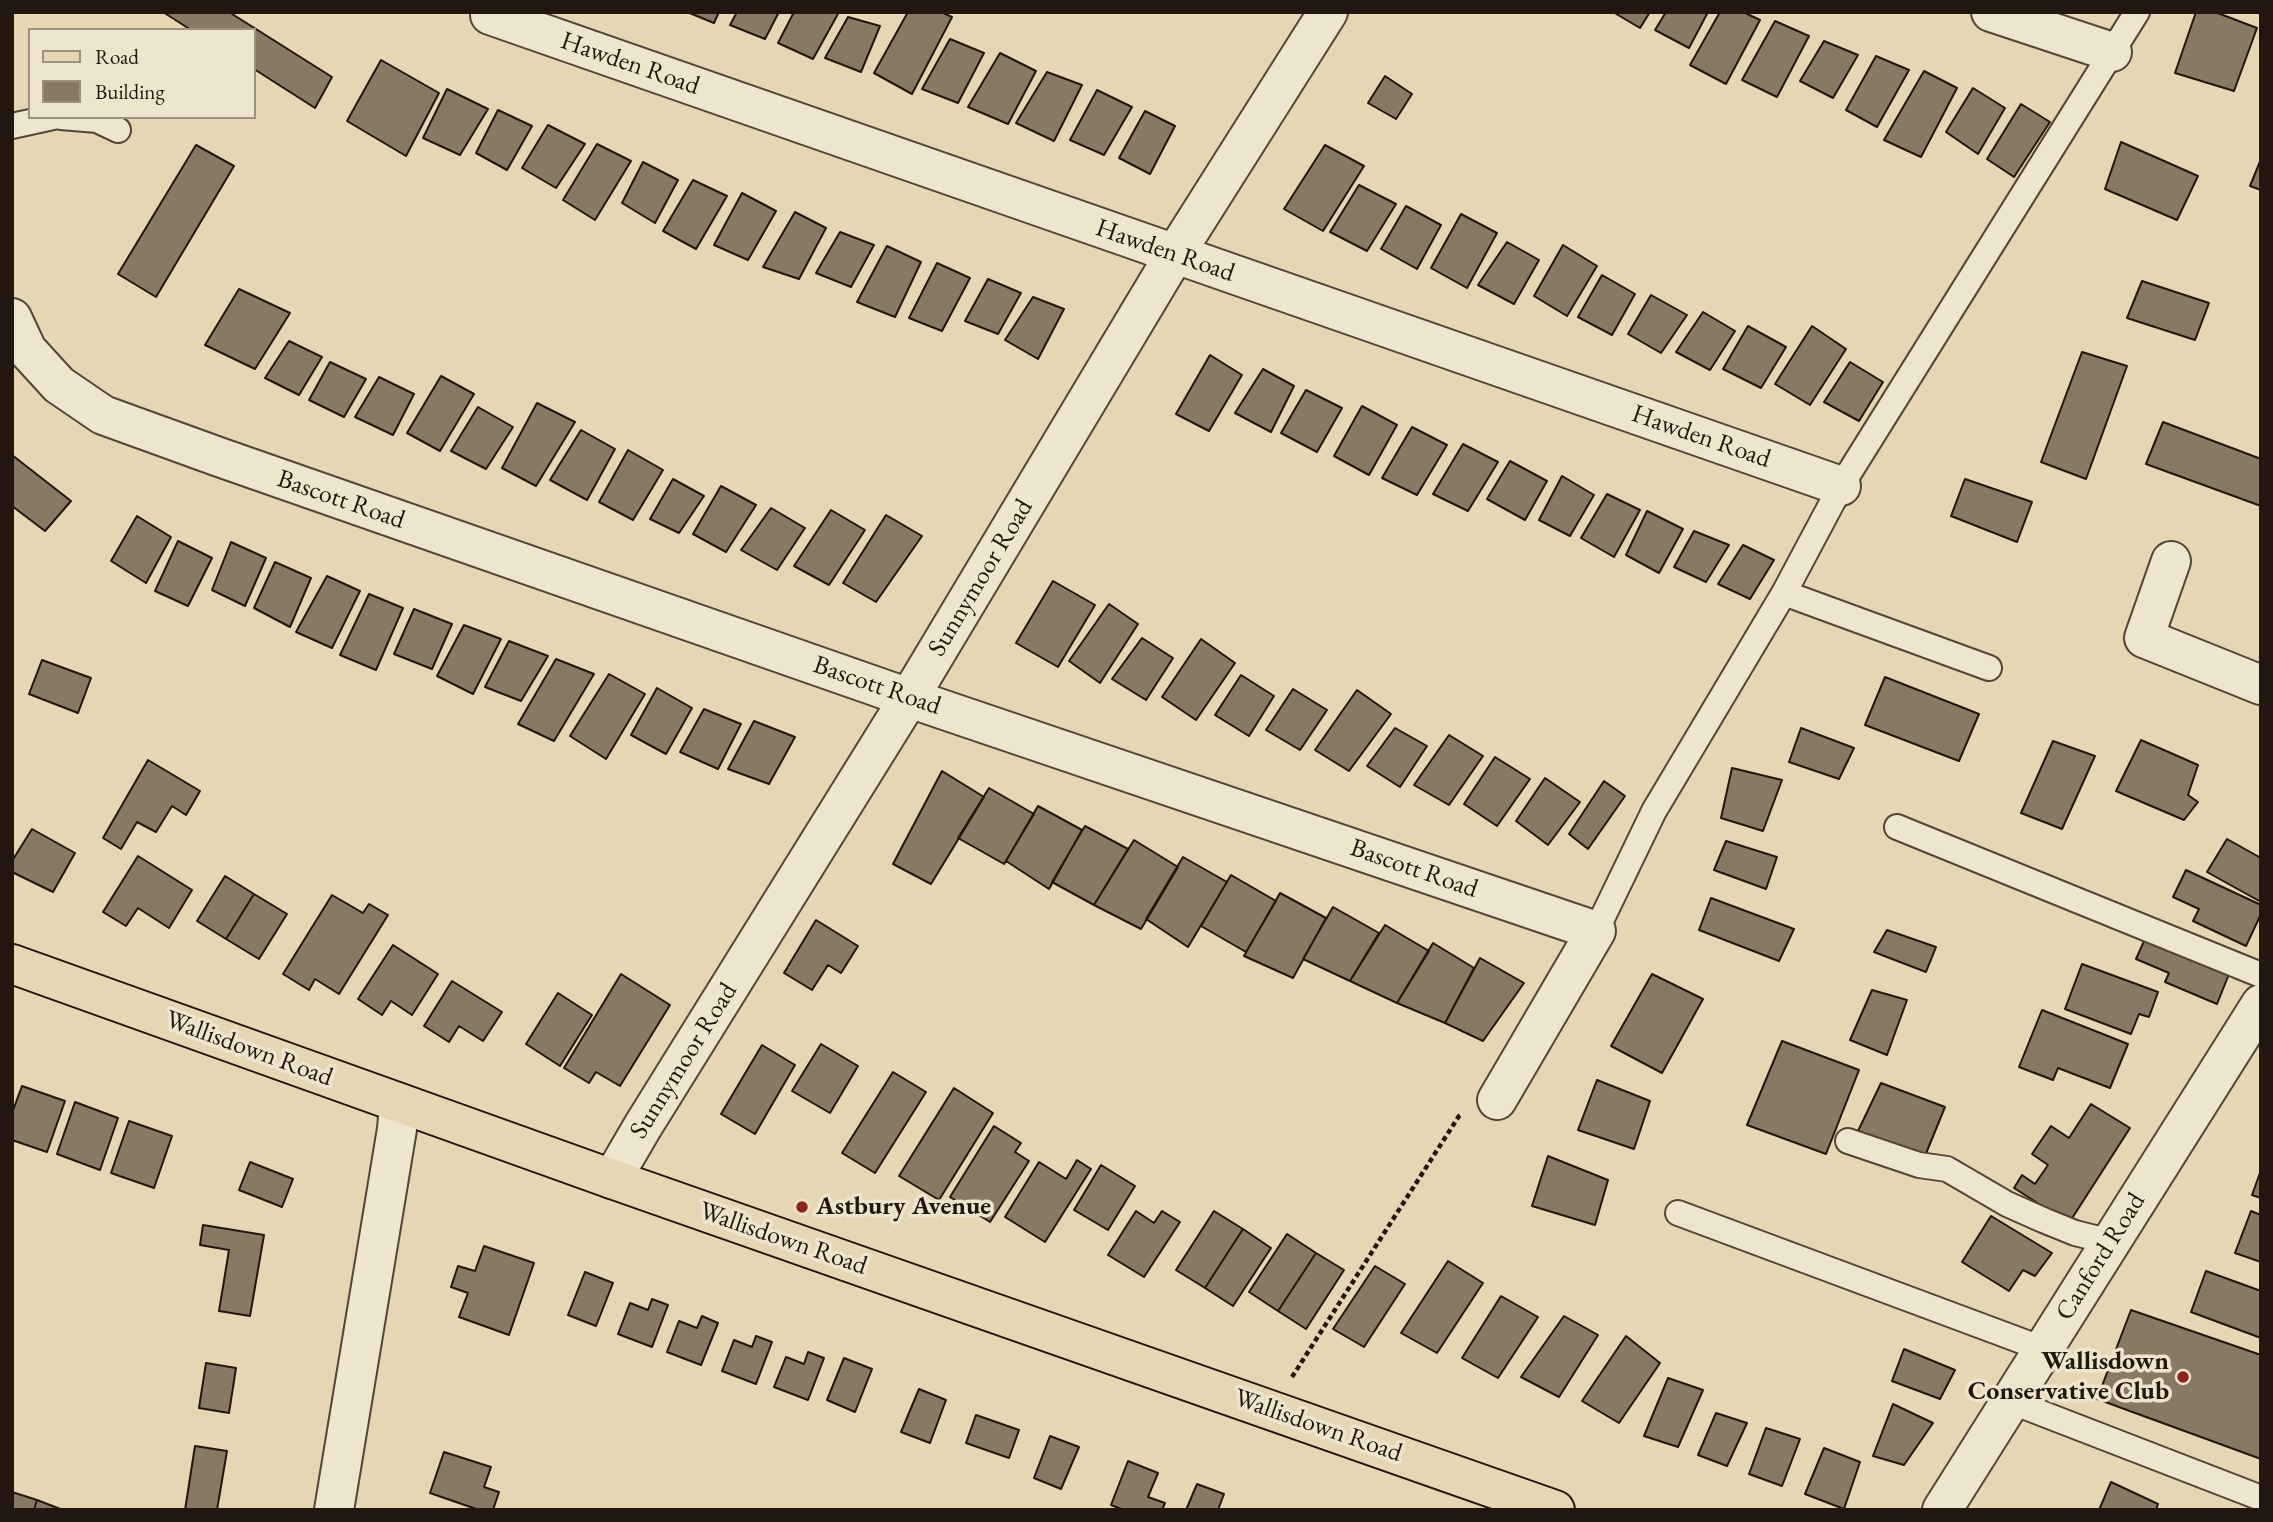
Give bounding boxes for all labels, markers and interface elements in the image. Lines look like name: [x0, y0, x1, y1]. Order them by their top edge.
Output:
street label: Hawden Road: [557, 26, 703, 102]
legend: [28, 28, 256, 119]
text: Road: [95, 43, 139, 70]
text: Building: [95, 78, 165, 105]
street label: Hawden Road: [1092, 213, 1238, 289]
street label: Hawden Road: [1628, 399, 1774, 475]
street label: Bascott Road: [273, 464, 409, 536]
street label: Sunnymoor Road: [922, 494, 1040, 662]
street label: Bascott Road: [809, 650, 945, 722]
street label: Bascott Road: [1346, 833, 1482, 905]
street label: Sunnymoor Road: [624, 977, 744, 1145]
street label: Wallisdown Road: [161, 1004, 337, 1094]
street label: Canford Road: [2049, 1187, 2153, 1327]
place label: Astbury Avenue: [816, 1191, 991, 1223]
street label: Wallisdown Road: [695, 1196, 871, 1282]
marker: Astbury Avenue: [794, 1199, 810, 1215]
place label: Wallisdown Conservative Club: [1968, 1346, 2169, 1408]
marker: Wallisdown Conservative Club: [2175, 1369, 2191, 1385]
street label: Wallisdown Road: [1230, 1383, 1406, 1469]

